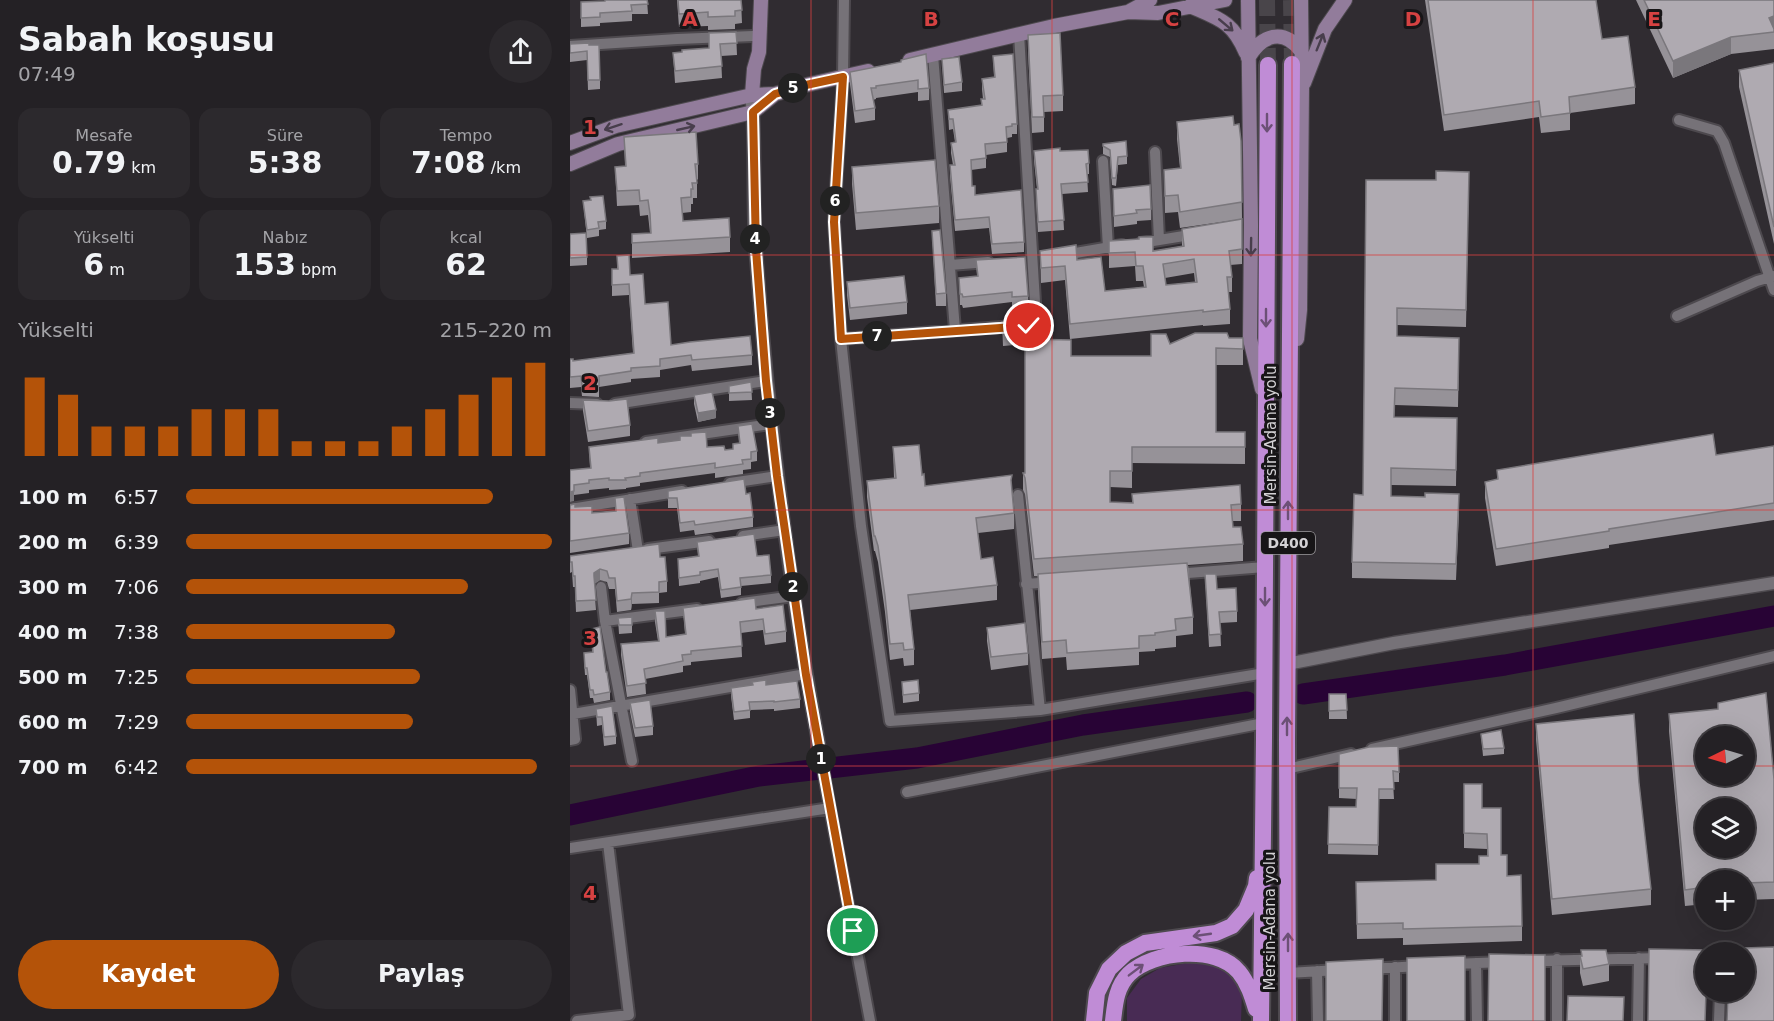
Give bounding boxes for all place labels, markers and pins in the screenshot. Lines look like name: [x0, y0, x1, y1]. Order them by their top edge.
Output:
pin: 5: [778, 73, 808, 103]
pin: 6: [820, 186, 850, 216]
pin: 4: [740, 224, 770, 254]
pin: [1003, 300, 1054, 351]
pin: 7: [862, 321, 892, 351]
pin: 3: [755, 398, 785, 428]
pin: 2: [778, 572, 808, 602]
pin: 1: [806, 744, 836, 774]
pin: [827, 905, 878, 956]

